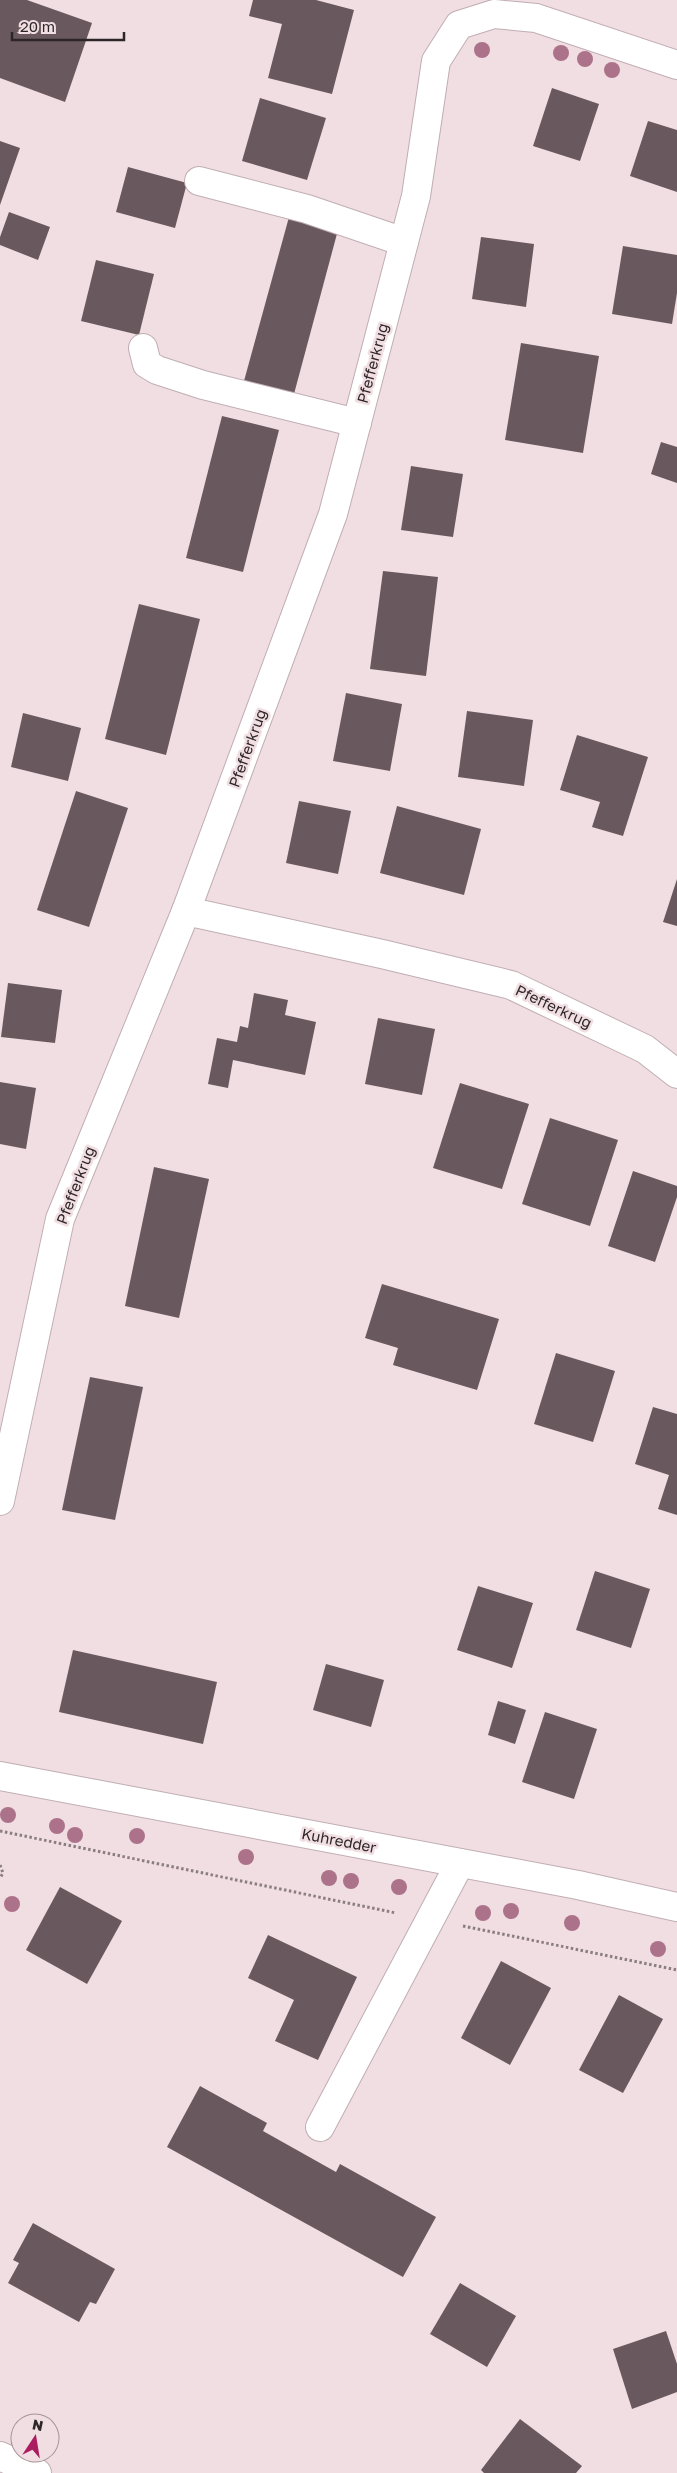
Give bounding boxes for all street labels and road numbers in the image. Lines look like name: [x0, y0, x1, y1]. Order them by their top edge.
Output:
street label: Pfefferkrug: [353, 321, 391, 405]
street label: Pfefferkrug: [225, 706, 269, 790]
street label: Pfefferkrug: [513, 981, 595, 1031]
street label: Pfefferkrug: [52, 1144, 98, 1226]
street label: Kuhredder: [300, 1824, 378, 1856]

